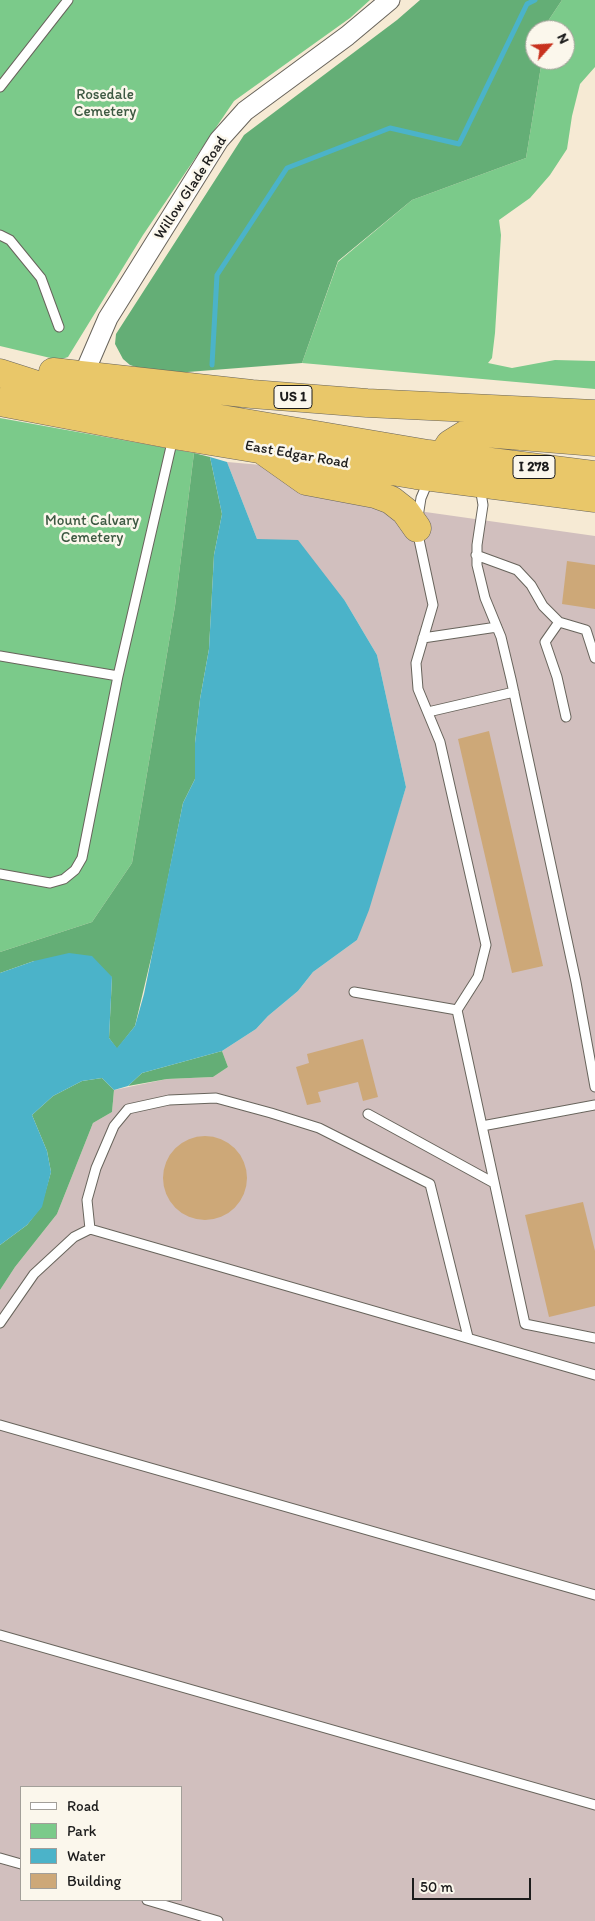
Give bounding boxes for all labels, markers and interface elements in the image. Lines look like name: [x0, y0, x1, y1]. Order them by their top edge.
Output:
north arrow: [525, 20, 575, 70]
text: N: [553, 31, 573, 47]
park label: Rosedale Cemetery: [74, 86, 136, 121]
street label: Willow Glade Road: [151, 133, 231, 243]
road number: US 1: [274, 386, 312, 408]
street label: East Edgar Road: [244, 437, 350, 473]
road number: I 278: [513, 456, 555, 478]
park label: Mount Calvary Cemetery: [45, 512, 139, 547]
legend: [20, 1786, 182, 1901]
text: Road: [67, 1797, 99, 1815]
text: Park: [67, 1822, 97, 1840]
text: Water: [67, 1847, 105, 1865]
scale bar: [415, 1868, 534, 1900]
text: Building: [67, 1872, 121, 1890]
text: 50 m: [420, 1878, 453, 1896]

